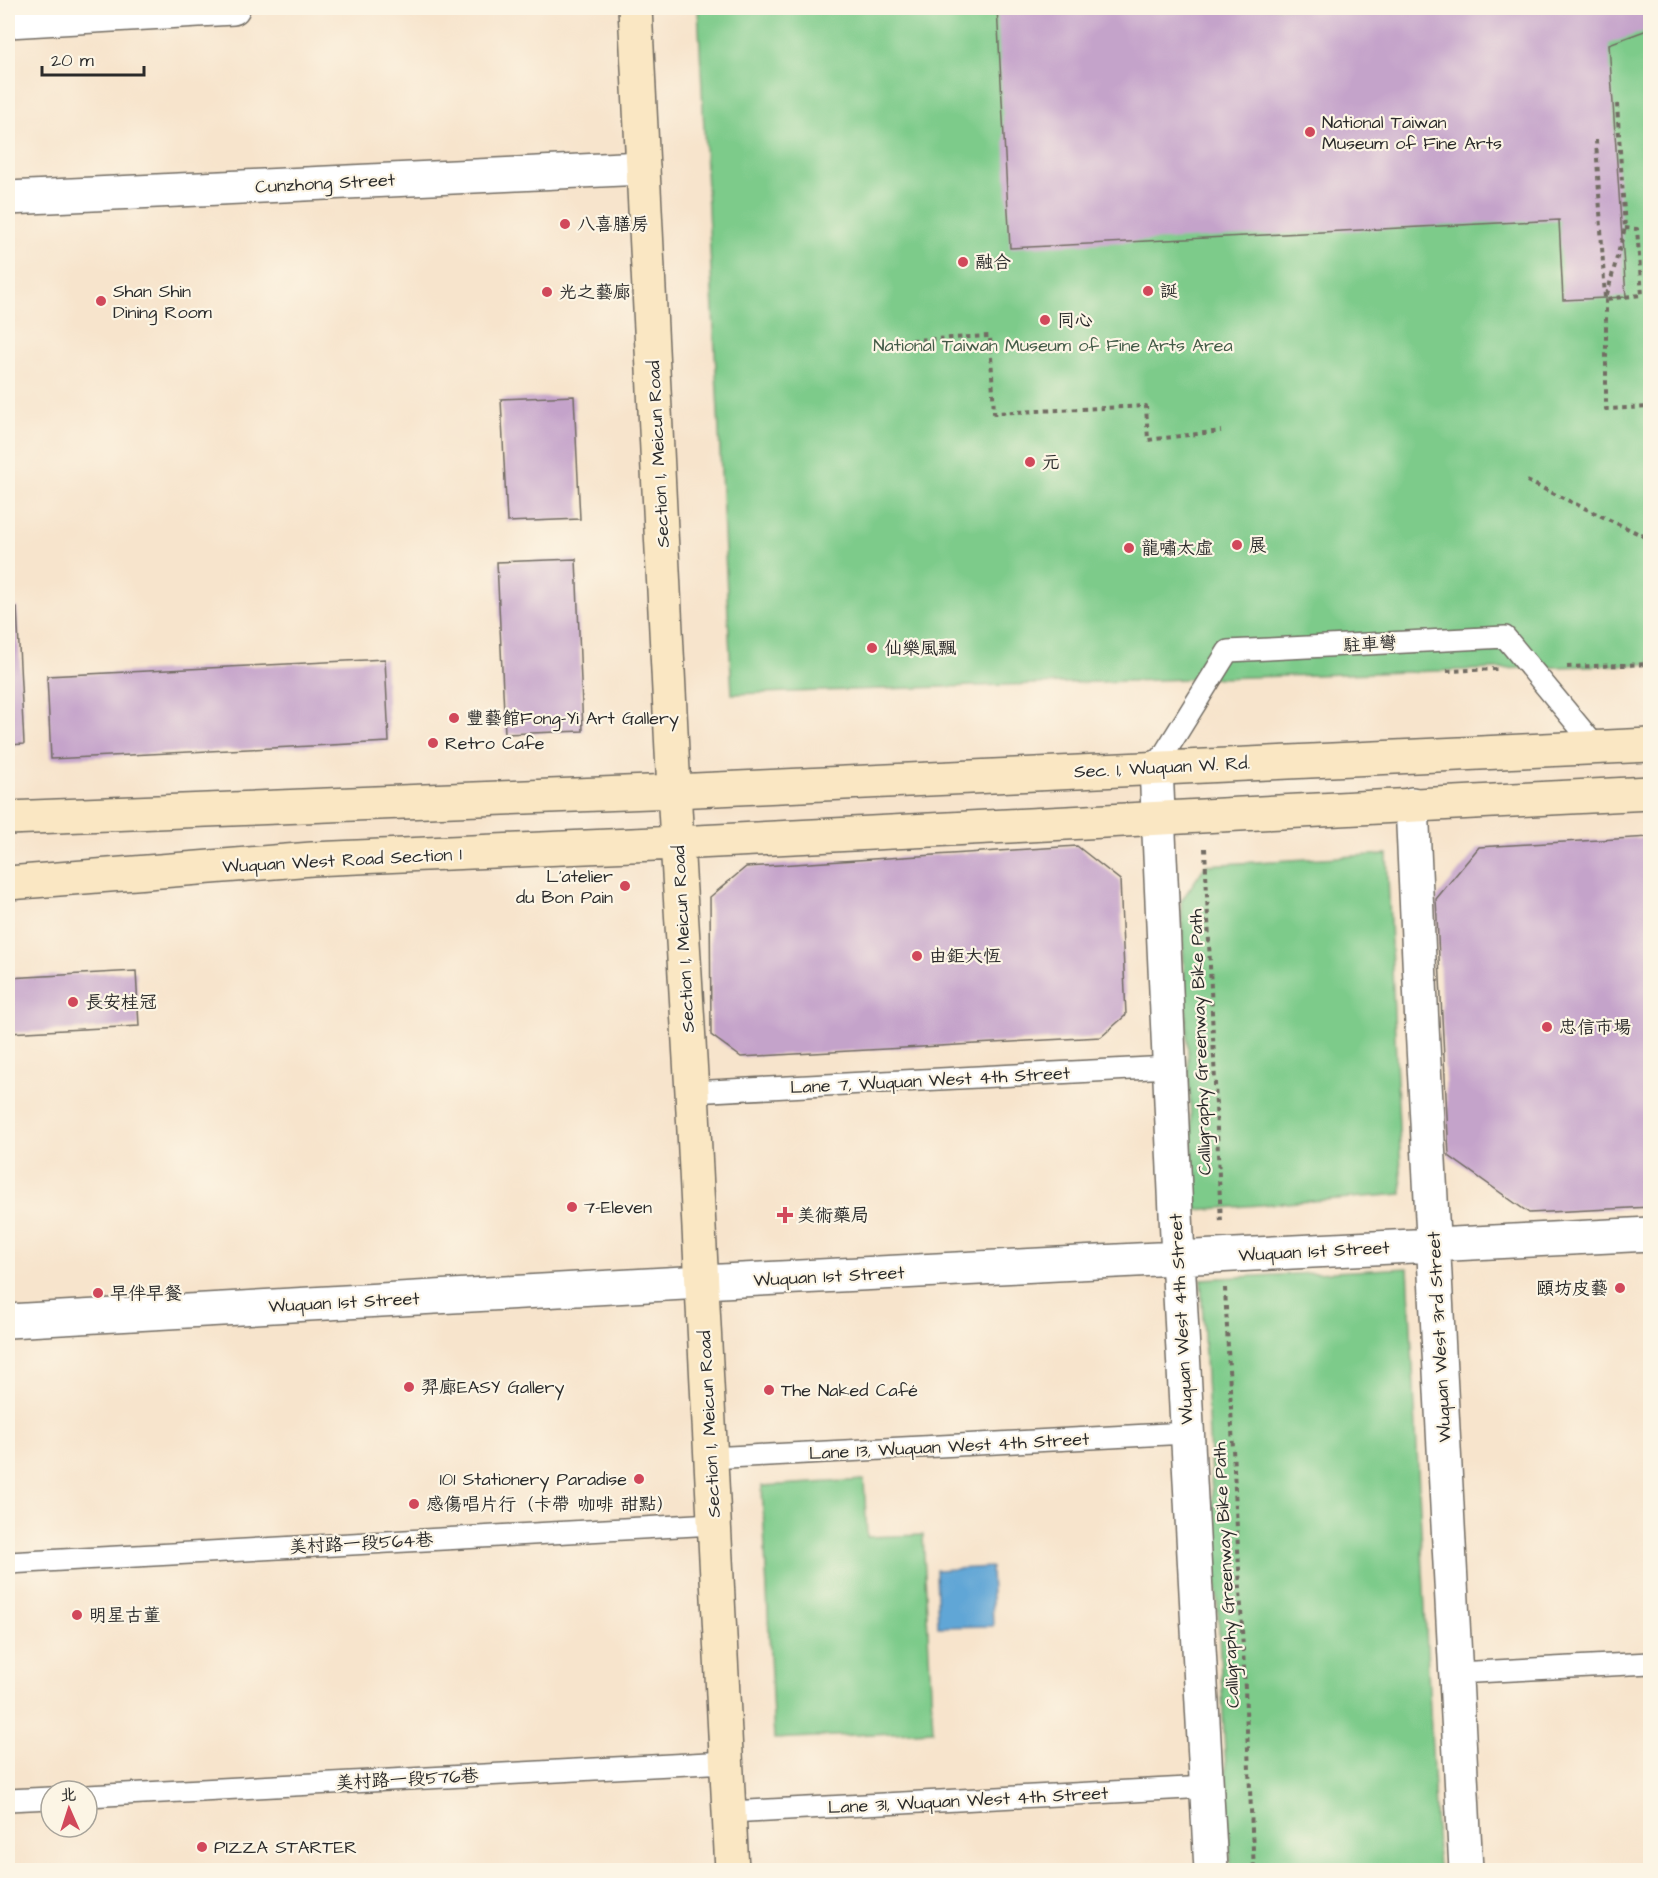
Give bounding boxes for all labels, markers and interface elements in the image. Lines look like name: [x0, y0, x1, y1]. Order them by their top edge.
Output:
scale bar: [42, 39, 144, 77]
text: 20 m: [51, 48, 94, 73]
place label: National Taiwan Museum of Fine Arts: [1322, 110, 1502, 156]
marker: National Taiwan Museum of Fine Arts: [1303, 125, 1317, 139]
street label: Cunzhong Street: [255, 167, 396, 201]
place label: 八喜膳房: [577, 212, 649, 237]
marker: 八喜膳房: [558, 217, 572, 231]
place label: 融合: [975, 250, 1011, 275]
marker: 融合: [956, 255, 970, 269]
place label: Shan Shin Dining Room: [113, 279, 212, 326]
place label: 誕: [1160, 279, 1178, 304]
place label: 光之藝廊: [559, 280, 631, 305]
marker: 誕: [1141, 284, 1155, 298]
marker: 光之藝廊: [540, 285, 554, 299]
marker: Shan Shin Dining Room: [94, 294, 108, 308]
place label: 同心: [1057, 308, 1093, 333]
marker: 同心: [1038, 313, 1052, 327]
park label: National Taiwan Museum of Fine Arts Area: [873, 333, 1233, 358]
street label: Section 1, Meicun Road: [641, 360, 676, 548]
place label: 元: [1042, 450, 1060, 475]
marker: 元: [1023, 455, 1037, 469]
place label: 展: [1249, 533, 1267, 558]
place label: 龍嘯太虛: [1141, 536, 1213, 561]
marker: 展: [1230, 538, 1244, 552]
marker: 龍嘯太虛: [1122, 541, 1136, 555]
street label: 駐車彎: [1342, 631, 1398, 658]
place label: 仙樂風飄: [884, 636, 956, 661]
marker: 仙樂風飄: [865, 641, 879, 655]
place label: 豐藝館Fong-Yi Art Gallery: [466, 706, 679, 732]
marker: 豐藝館Fong-Yi Art Gallery: [447, 711, 461, 725]
place label: Retro Cafe: [445, 731, 545, 756]
marker: Retro Cafe: [426, 736, 440, 750]
street label: Sec. 1, Wuquan W. Rd.: [1073, 750, 1251, 785]
street label: Wuquan West Road Section 1: [222, 842, 462, 879]
street label: Section 1, Meicun Road: [666, 845, 701, 1033]
place label: L'atelier du Bon Pain: [516, 864, 613, 910]
marker: L'atelier du Bon Pain: [618, 879, 632, 893]
street label: Calligraphy Greenway Bike Path: [1183, 908, 1219, 1176]
place label: 由鉅大恆: [929, 944, 1001, 969]
marker: 由鉅大恆: [910, 949, 924, 963]
place label: 長安桂冠: [85, 990, 157, 1015]
marker: 長安桂冠: [66, 995, 80, 1009]
place label: 忠信市場: [1559, 1015, 1631, 1040]
marker: 忠信市場: [1540, 1020, 1554, 1034]
street label: Lane 7, Wuquan West 4th Street: [789, 1061, 1071, 1100]
place label: 7-Eleven: [584, 1195, 652, 1220]
marker: 7-Eleven: [565, 1200, 579, 1214]
place label: 美術藥局: [797, 1203, 869, 1228]
marker: 美術藥局: [778, 1208, 792, 1222]
street label: Wuquan West 4th Street: [1163, 1212, 1200, 1425]
street label: Wuquan West 3rd Street: [1421, 1230, 1458, 1443]
street label: Wuquan 1st Street: [1238, 1235, 1391, 1268]
street label: Wuquan 1st Street: [753, 1260, 906, 1293]
place label: 頤坊皮藝: [1536, 1276, 1608, 1301]
place label: 早伴早餐: [110, 1281, 182, 1306]
marker: 頤坊皮藝: [1613, 1281, 1627, 1295]
marker: 早伴早餐: [91, 1286, 105, 1300]
street label: Wuquan 1st Street: [268, 1286, 421, 1319]
street label: Section 1, Meicun Road: [692, 1330, 727, 1518]
place label: 羿廊EASY Gallery: [421, 1375, 565, 1401]
place label: The Naked Café: [781, 1378, 918, 1403]
marker: 羿廊EASY Gallery: [402, 1380, 416, 1394]
marker: The Naked Café: [762, 1383, 776, 1397]
street label: Lane 13, Wuquan West 4th Street: [808, 1427, 1091, 1466]
street label: Calligraphy Greenway Bike Path: [1207, 1441, 1247, 1709]
place label: 101 Stationery Paradise: [439, 1467, 627, 1493]
marker: 101 Stationery Paradise: [632, 1472, 646, 1486]
place label: 感傷唱片行（卡帶 咖啡 甜點）: [426, 1492, 674, 1517]
marker: 感傷唱片行（卡帶 咖啡 甜點）: [407, 1497, 421, 1511]
street label: 美村路一段564巷: [288, 1527, 434, 1560]
place label: 明星古董: [89, 1603, 161, 1628]
marker: 明星古董: [70, 1608, 84, 1622]
street label: 美村路一段576巷: [335, 1763, 479, 1796]
north arrow: [39, 1779, 99, 1839]
street label: Lane 31, Wuquan West 4th Street: [827, 1781, 1110, 1820]
text: 北: [60, 1784, 77, 1806]
place label: PIZZA STARTER: [214, 1835, 357, 1860]
marker: PIZZA STARTER: [195, 1840, 209, 1854]

